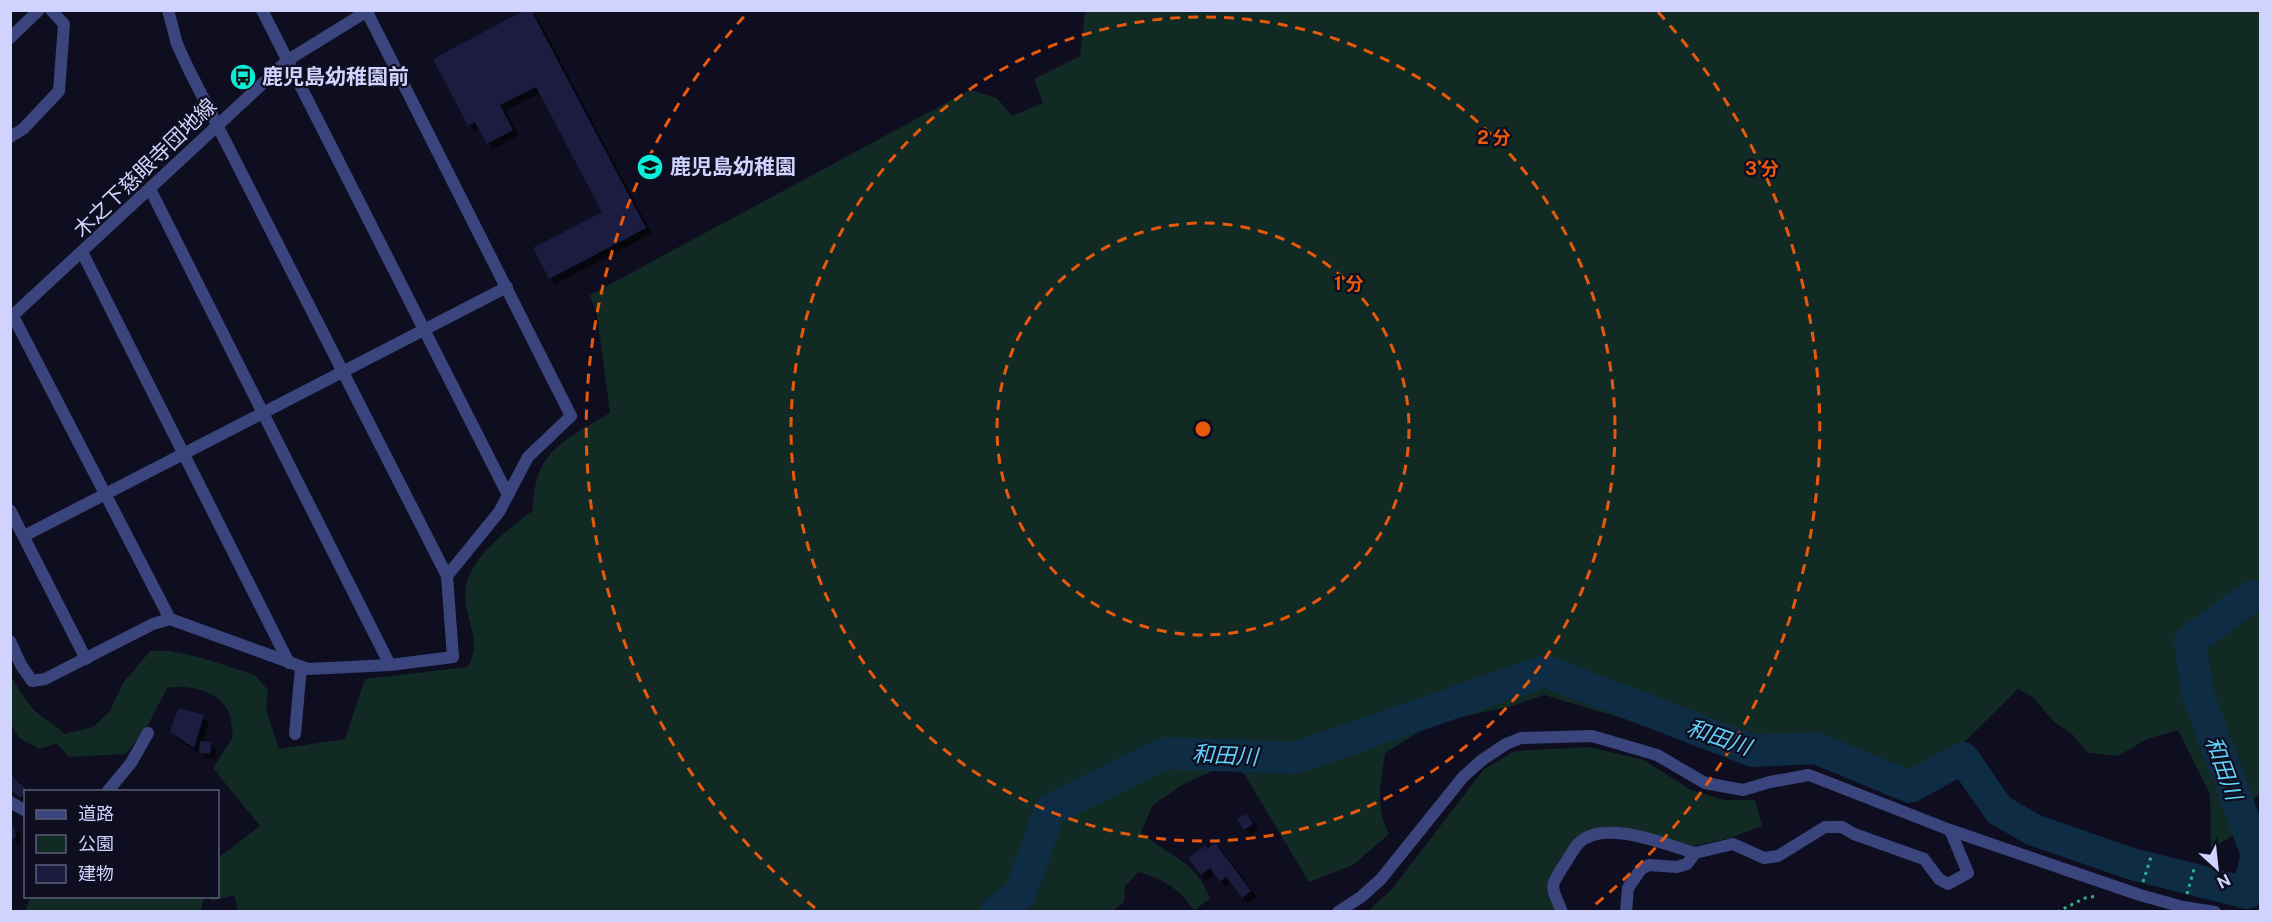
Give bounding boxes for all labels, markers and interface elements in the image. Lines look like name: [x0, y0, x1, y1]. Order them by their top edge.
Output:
bus stop icon: 鹿児島幼稚園前: [228, 62, 258, 92]
place label: 鹿児島幼稚園前: [262, 64, 409, 89]
street label: 木之下慈眼寺団地線: [68, 93, 221, 242]
text: 2 分: [1477, 127, 1511, 148]
school or university icon: 鹿児島幼稚園: [635, 152, 665, 182]
place label: 鹿児島幼稚園: [670, 154, 796, 179]
text: 3 分: [1745, 158, 1779, 179]
text: 1 分: [1334, 273, 1364, 294]
centre of rings: [1193, 419, 1213, 439]
water label: 和田川: [1684, 714, 1756, 761]
water label: 和田川: [2200, 733, 2248, 805]
water label: 和田川: [1191, 740, 1261, 770]
legend: [24, 790, 219, 898]
text: 道路: [78, 803, 114, 824]
text: 公園: [78, 833, 114, 854]
north arrow: [2187, 838, 2247, 898]
text: 建物: [78, 863, 114, 884]
text: N: [2214, 870, 2233, 892]

